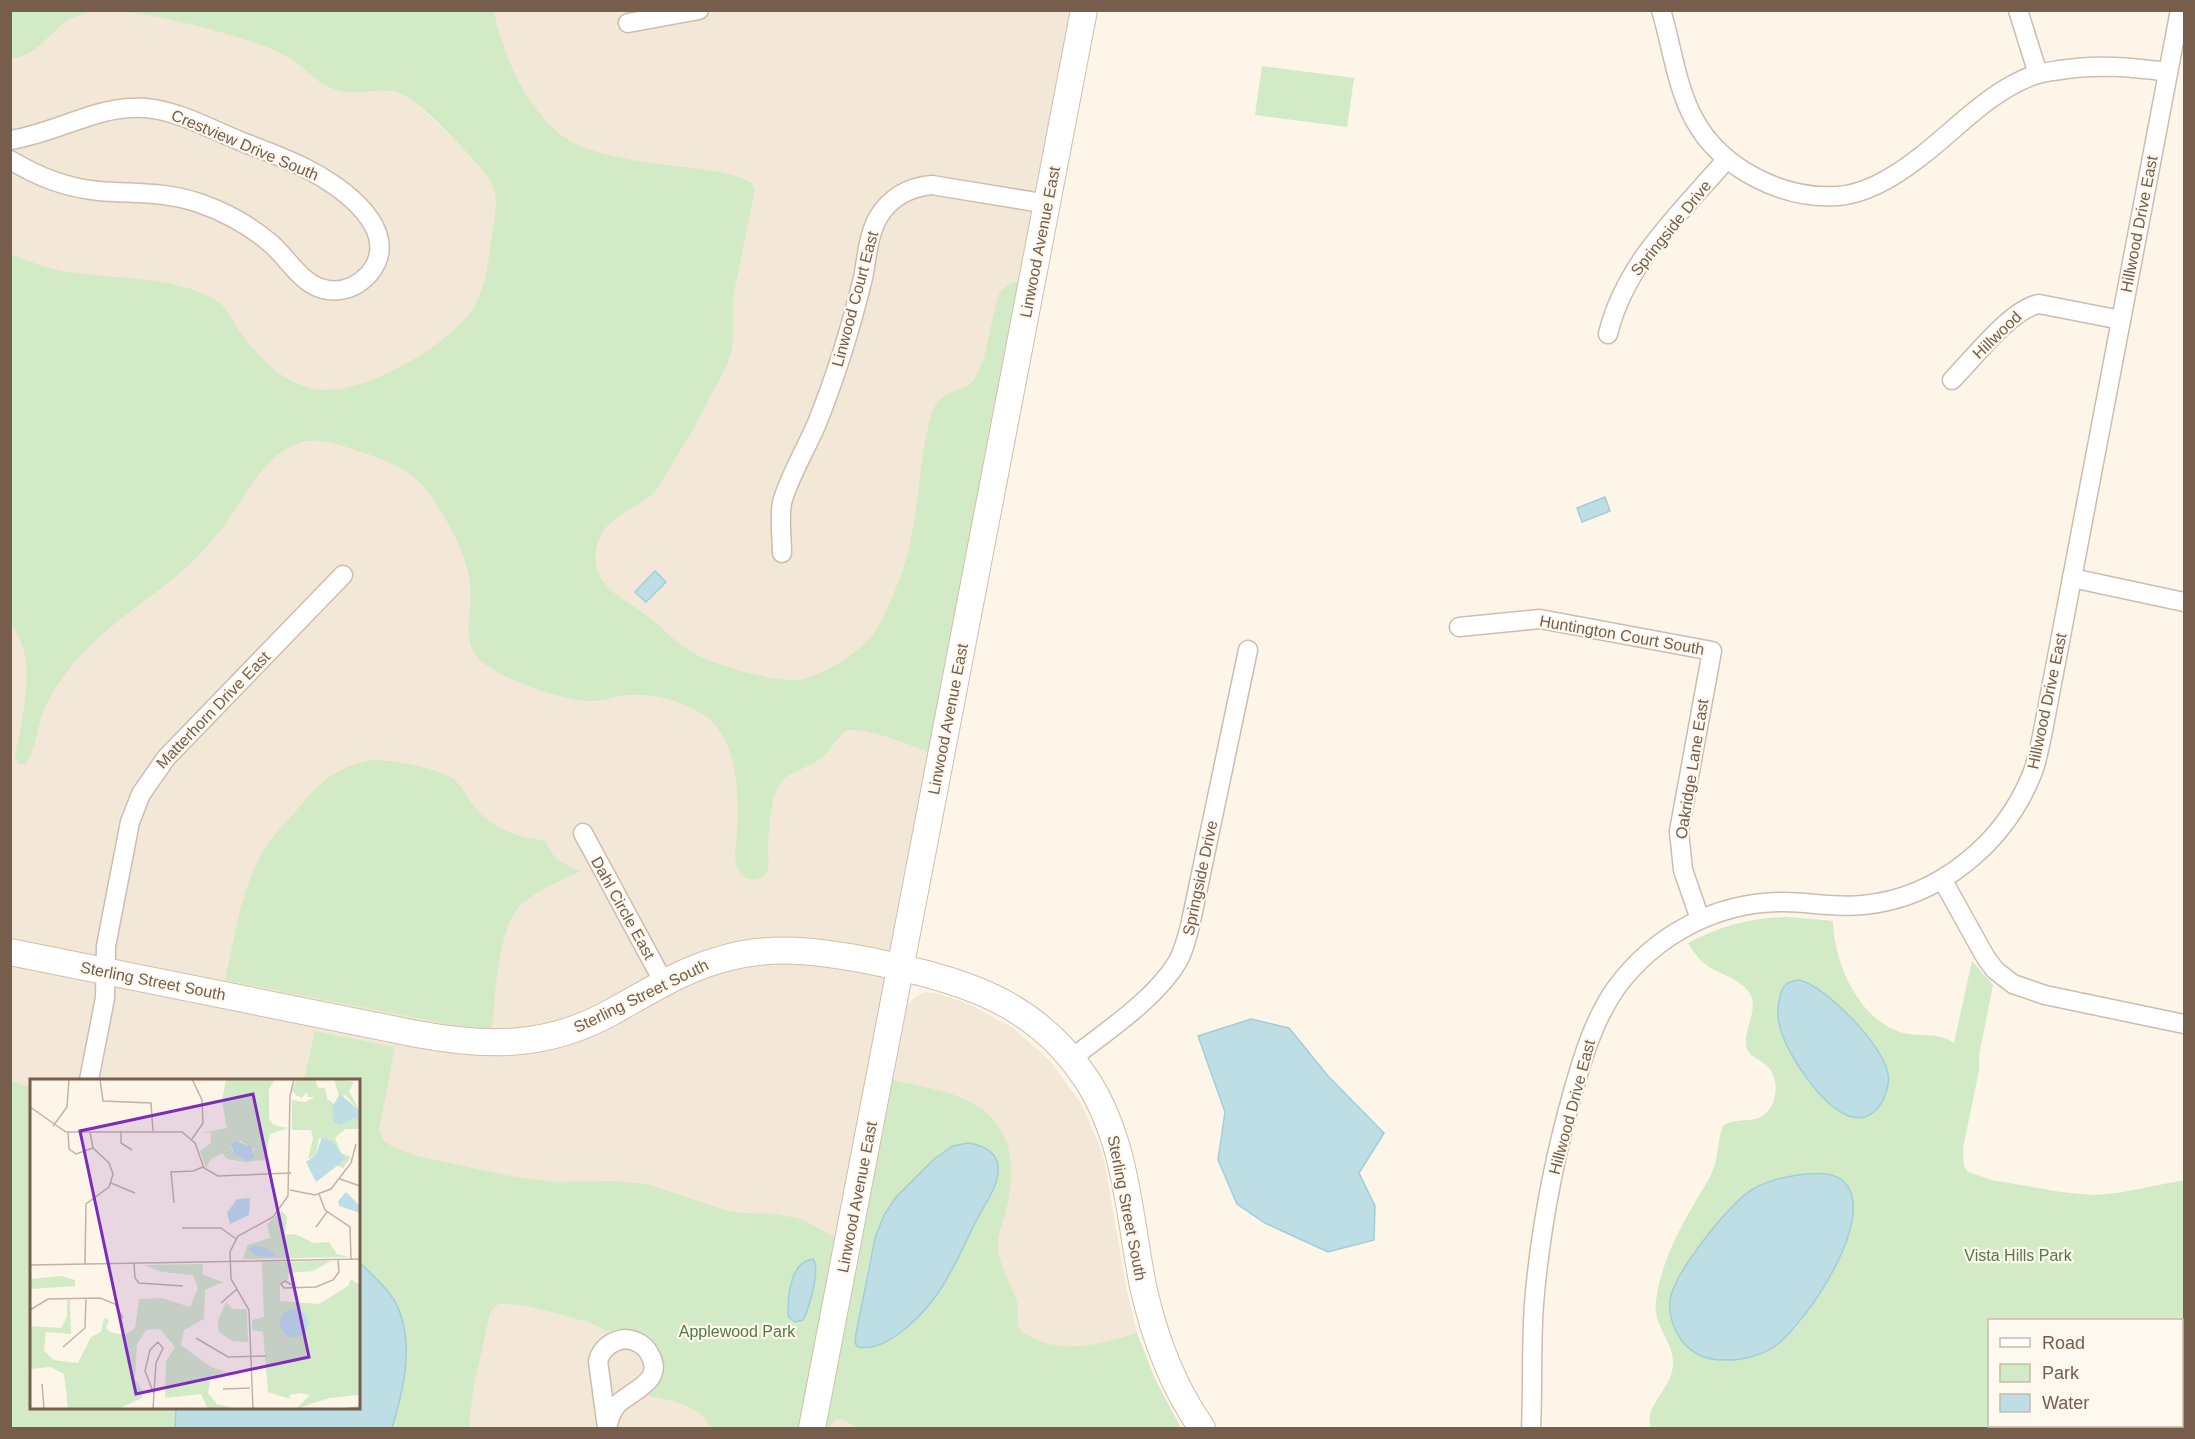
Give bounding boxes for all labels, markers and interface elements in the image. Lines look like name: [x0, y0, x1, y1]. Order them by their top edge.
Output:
street label: Crestview Drive South: [169, 106, 321, 184]
street label: Hillwood Drive East: [2117, 154, 2161, 294]
street label: Linwood Avenue East: [1017, 164, 1063, 319]
street label: Springside Drive: [1627, 177, 1715, 279]
street label: Linwood Court East: [829, 229, 881, 369]
street label: Hillwood: [1969, 308, 2025, 362]
street label: Huntington Court South: [1538, 612, 1706, 658]
street label: Hillwood Drive East: [2024, 631, 2070, 771]
street label: Linwood Avenue East: [925, 641, 971, 796]
street label: Matterhorn Drive East: [153, 648, 274, 772]
street label: Oakridge Lane East: [1673, 697, 1712, 840]
street label: Springside Drive: [1179, 819, 1221, 937]
street label: Dahl Circle East: [588, 854, 659, 963]
street label: Sterling Street South: [571, 956, 711, 1036]
street label: Sterling Street South: [79, 959, 227, 1003]
street label: Hillwood Drive East: [1546, 1037, 1598, 1176]
inset map: [30, 1079, 360, 1409]
street label: Linwood Avenue East: [834, 1119, 880, 1274]
street label: Sterling Street South: [1105, 1134, 1149, 1282]
park label: Vista Hills Park: [1964, 1247, 2073, 1264]
legend: [1988, 1319, 2183, 1427]
park label: Applewood Park: [679, 1323, 796, 1340]
text: Road: [2042, 1333, 2085, 1353]
text: Park: [2042, 1363, 2080, 1383]
text: Water: [2042, 1393, 2089, 1413]

